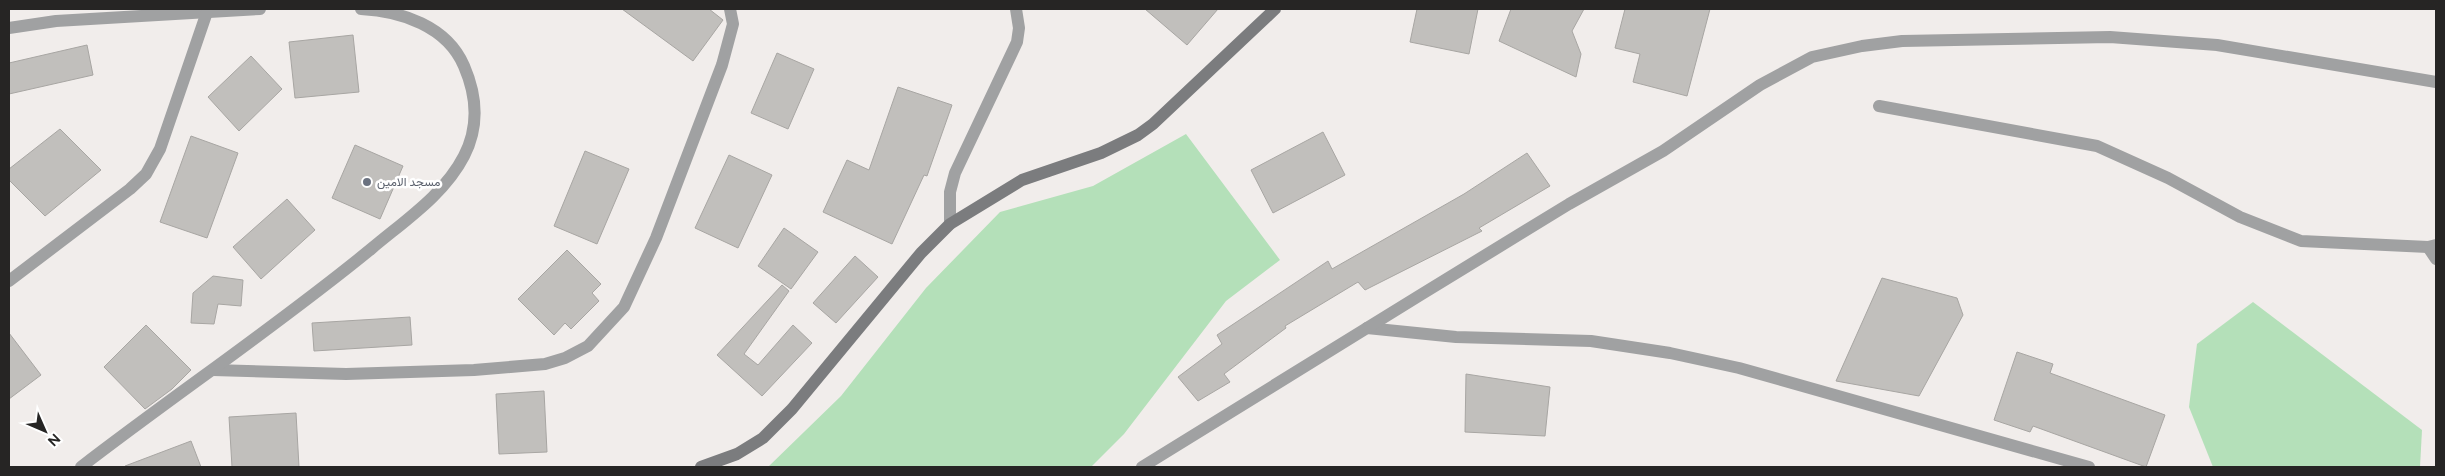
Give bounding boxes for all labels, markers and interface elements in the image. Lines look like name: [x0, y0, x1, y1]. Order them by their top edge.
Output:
place label: مسجد الامين: [377, 175, 440, 190]
marker: مسجد الامين: [361, 176, 373, 188]
north arrow: [20, 406, 70, 456]
text: N: [44, 430, 64, 450]

